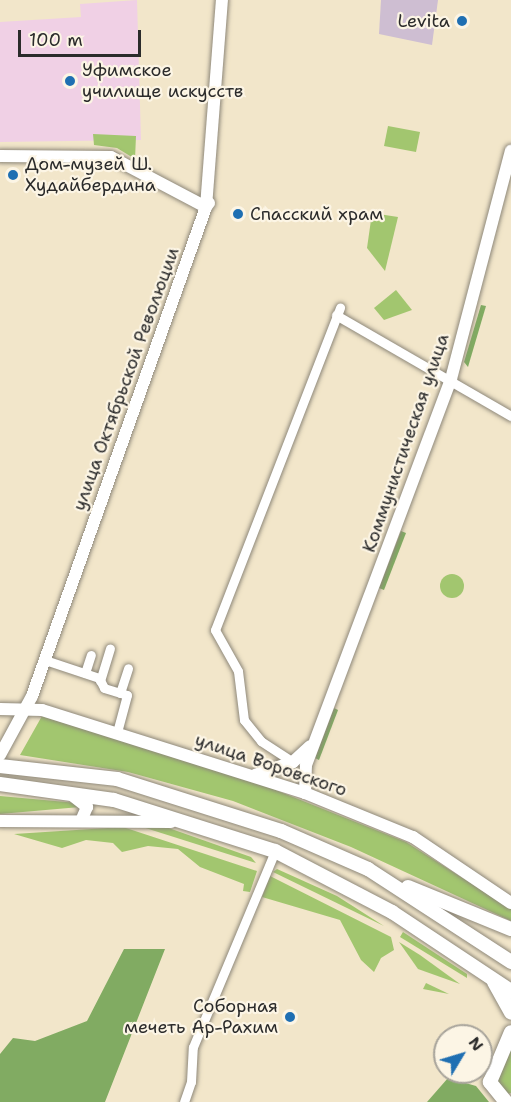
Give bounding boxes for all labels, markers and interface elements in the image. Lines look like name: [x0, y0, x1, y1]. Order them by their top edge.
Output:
place label: Levita: [398, 10, 450, 32]
marker: Levita: [455, 14, 469, 28]
scale bar: [21, 18, 144, 56]
text: 100 m: [29, 28, 83, 52]
place label: Уфимское училище искусств: [82, 60, 243, 103]
marker: Уфимское училище искусств: [63, 74, 77, 88]
place label: Дом-музей Ш. Худайбердина: [25, 154, 156, 196]
marker: Дом-музей Ш. Худайбердина: [6, 168, 20, 182]
place label: Спасский храм: [250, 203, 383, 225]
marker: Спасский храм: [231, 207, 245, 221]
street label: улица Октябрьской Революции: [68, 244, 184, 514]
street label: Коммунистическая улица: [358, 331, 454, 555]
street label: улица Воровского: [192, 729, 350, 801]
place label: Соборная мечеть Ар-Рахим: [124, 996, 278, 1038]
marker: Соборная мечеть Ар-Рахим: [283, 1010, 297, 1024]
north arrow: [433, 1024, 493, 1084]
text: N: [464, 1032, 488, 1055]

